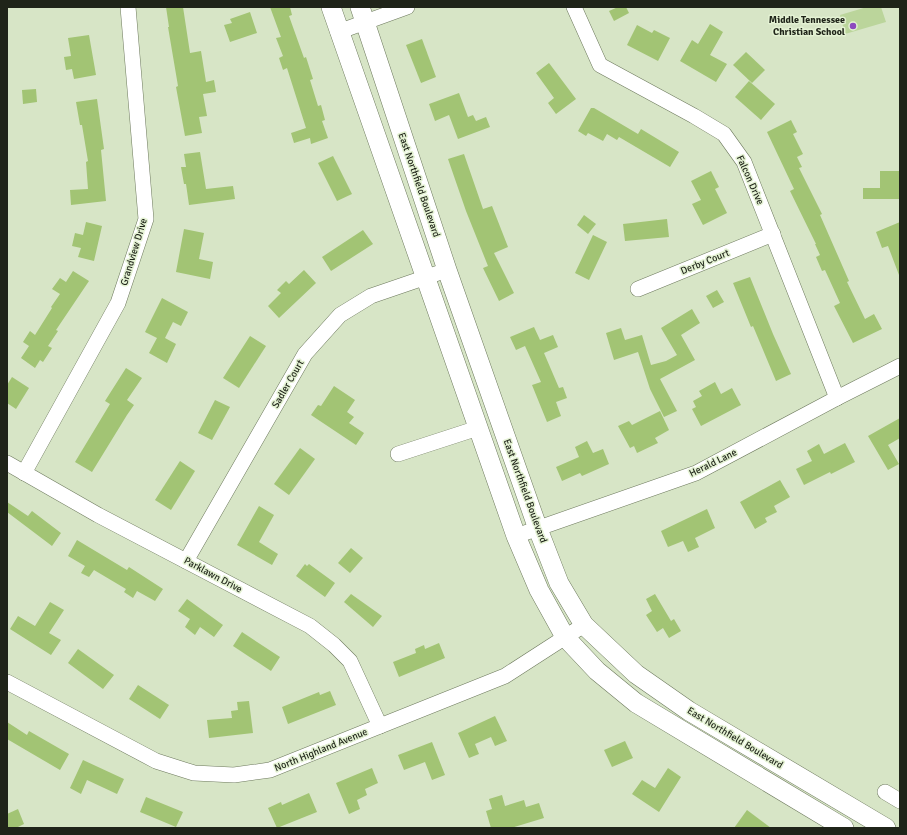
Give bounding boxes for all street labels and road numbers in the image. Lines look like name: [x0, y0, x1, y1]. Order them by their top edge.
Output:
street label: East Northfield Boulevard: [395, 131, 443, 239]
street label: Falcon Drive: [734, 154, 766, 206]
street label: Grandview Drive: [118, 217, 150, 287]
street label: Derby Court: [679, 247, 732, 277]
street label: Sadler Court: [269, 357, 307, 410]
street label: East Northfield Boulevard: [501, 437, 549, 545]
street label: Herald Lane: [687, 446, 739, 480]
street label: Parklawn Drive: [182, 555, 244, 595]
street label: East Northfield Boulevard: [685, 705, 785, 771]
street label: North Highland Avenue: [273, 726, 369, 774]

